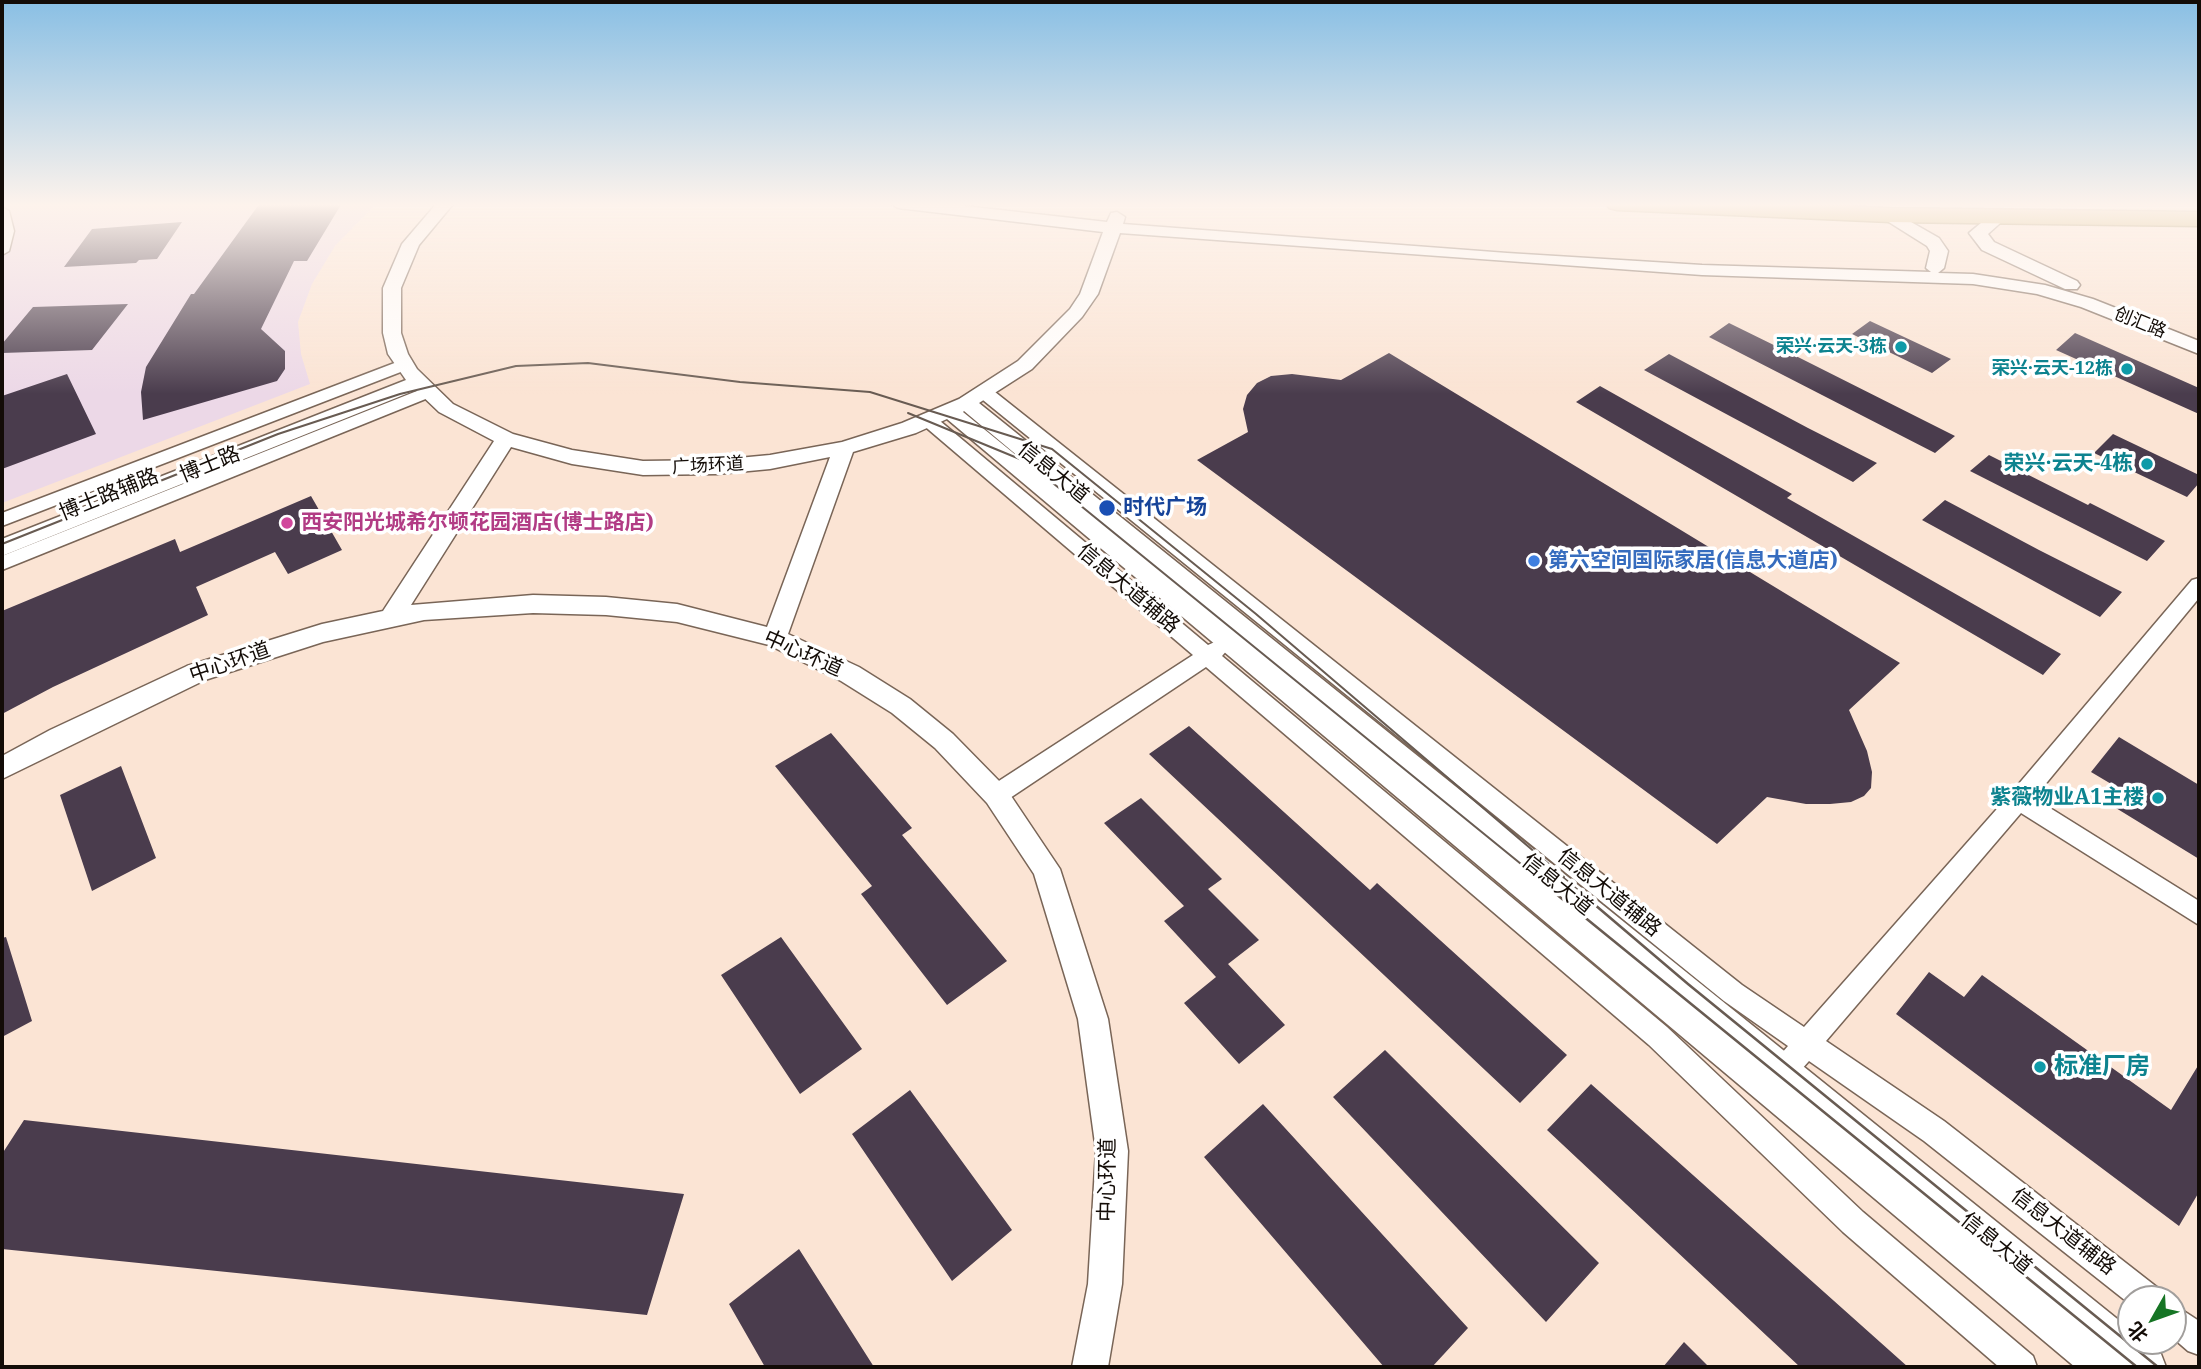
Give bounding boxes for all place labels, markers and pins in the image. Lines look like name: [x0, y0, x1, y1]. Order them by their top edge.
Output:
place label: 荣兴·云天-3栋: [1776, 336, 1887, 358]
marker: 荣兴·云天-3栋: [1893, 339, 1909, 355]
place label: 荣兴·云天-12栋: [1992, 358, 2113, 380]
marker: 荣兴·云天-12栋: [2119, 361, 2135, 377]
place label: 荣兴·云天-4栋: [2003, 451, 2133, 477]
marker: 荣兴·云天-4栋: [2139, 456, 2155, 472]
place label: 时代广场: [1123, 495, 1207, 521]
marker: 时代广场: [1097, 498, 1117, 518]
place label: 西安阳光城希尔顿花园酒店(博士路店): [301, 510, 654, 536]
marker: 西安阳光城希尔顿花园酒店(博士路店): [279, 515, 295, 531]
place label: 第六空间国际家居(信息大道店): [1548, 548, 1838, 574]
marker: 第六空间国际家居(信息大道店): [1526, 553, 1542, 569]
place label: 紫薇物业A1主楼: [1990, 785, 2144, 811]
marker: 紫薇物业A1主楼: [2150, 790, 2166, 806]
place label: 标准厂房: [2054, 1053, 2150, 1081]
marker: 标准厂房: [2032, 1059, 2048, 1075]

